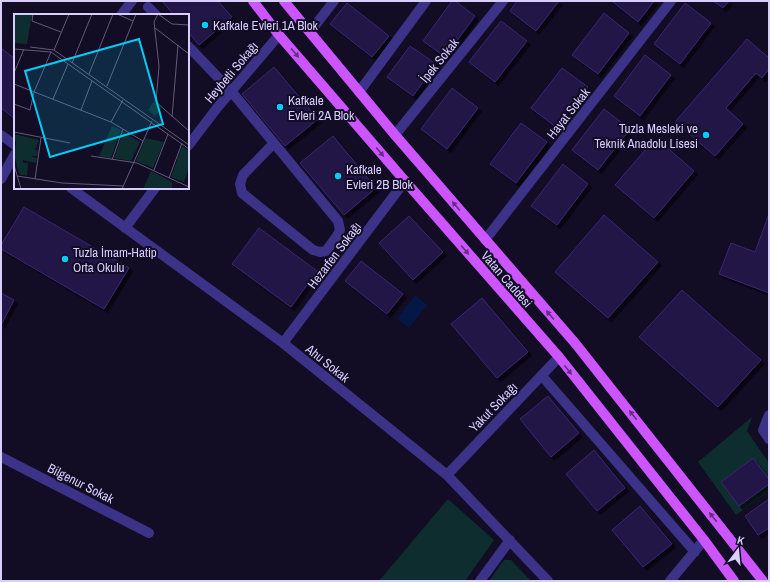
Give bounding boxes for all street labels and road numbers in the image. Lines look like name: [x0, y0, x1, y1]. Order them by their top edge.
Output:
street label: İpek Sokak: [416, 34, 463, 86]
street label: Heybetli Sokağı: [201, 38, 262, 107]
street label: Hayat Sokak: [543, 84, 594, 142]
street label: Hezarfen Sokağı: [304, 218, 365, 292]
street label: Vatan Caddesi: [477, 247, 536, 311]
street label: Ahu Sokak: [302, 340, 354, 387]
street label: Yakut Sokağı: [465, 379, 521, 436]
street label: Bilgenur Sokak: [45, 459, 117, 508]

